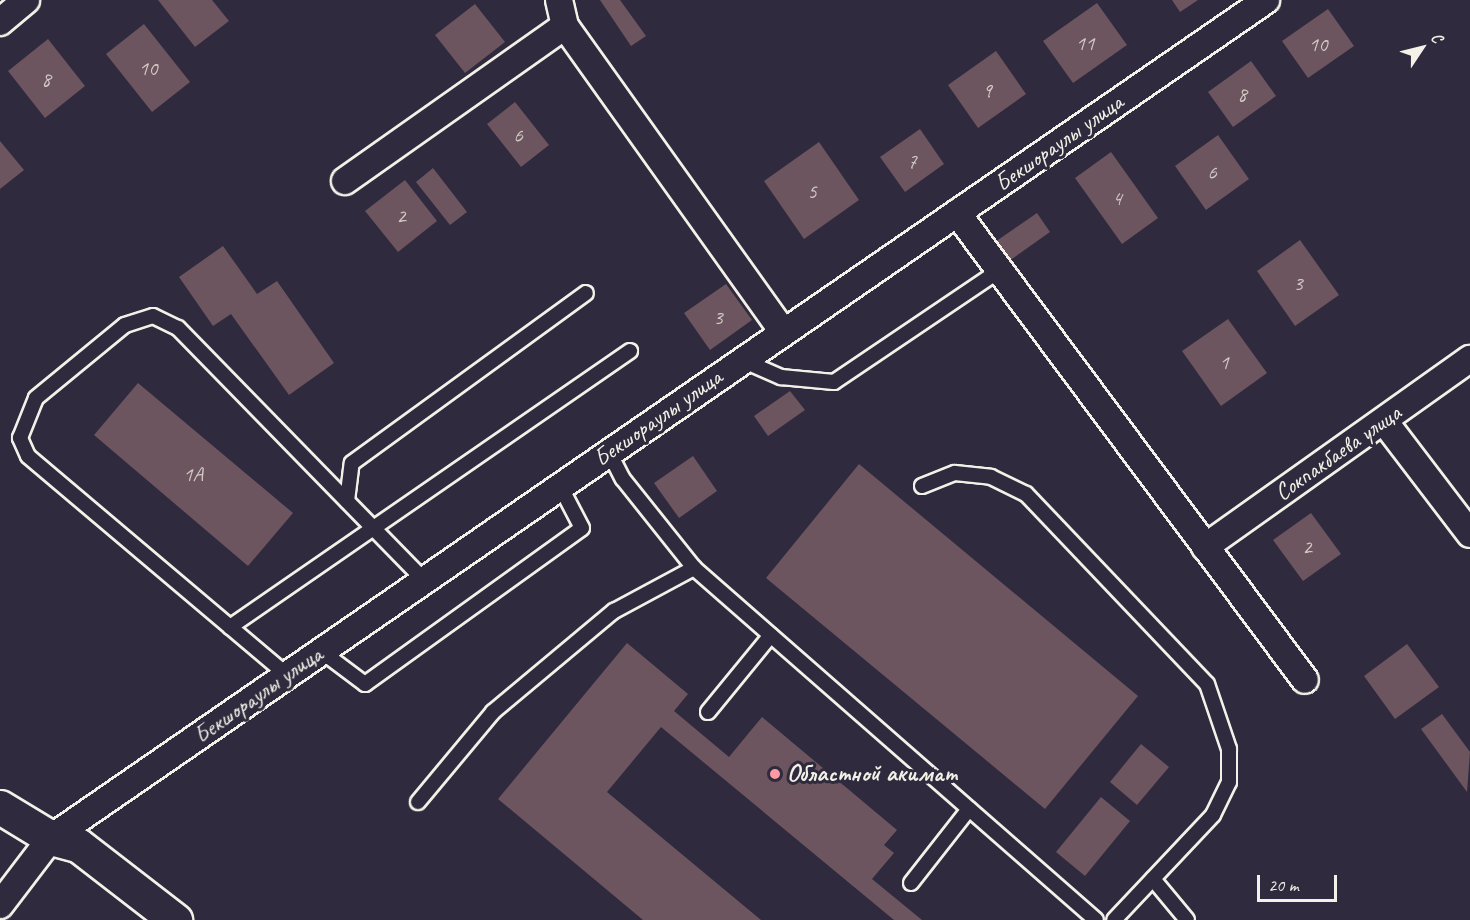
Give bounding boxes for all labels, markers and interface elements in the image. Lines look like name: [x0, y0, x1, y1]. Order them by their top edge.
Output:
north arrow: [1392, 18, 1452, 78]
text: С: [1426, 29, 1447, 47]
house number: 11: [1076, 30, 1094, 56]
house number: 10: [1309, 31, 1327, 57]
house number: 10: [139, 55, 157, 81]
house number: 8: [41, 66, 51, 92]
house number: 9: [982, 77, 992, 103]
house number: 8: [1237, 81, 1247, 107]
street label: Бекшораулы улица: [989, 88, 1129, 198]
house number: 6: [513, 122, 523, 148]
house number: 7: [907, 148, 917, 174]
house number: 6: [1207, 159, 1217, 185]
house number: 5: [807, 178, 817, 204]
house number: 4: [1112, 185, 1122, 211]
house number: 2: [396, 203, 406, 229]
house number: 3: [1293, 270, 1303, 296]
house number: 3: [713, 304, 723, 330]
house number: 1: [1219, 349, 1229, 375]
street label: Бекшораулы улица: [588, 363, 728, 473]
street label: Сокпакбаева улица: [1269, 398, 1407, 508]
house number: 1А: [183, 461, 203, 487]
house number: 2: [1302, 534, 1312, 560]
street label: Бекшораулы улица: [188, 640, 328, 750]
place label: Областной акимат: [787, 760, 958, 788]
marker: Областной акимат: [768, 767, 782, 781]
scale bar: [1260, 863, 1340, 901]
text: 20 m: [1268, 874, 1299, 896]

